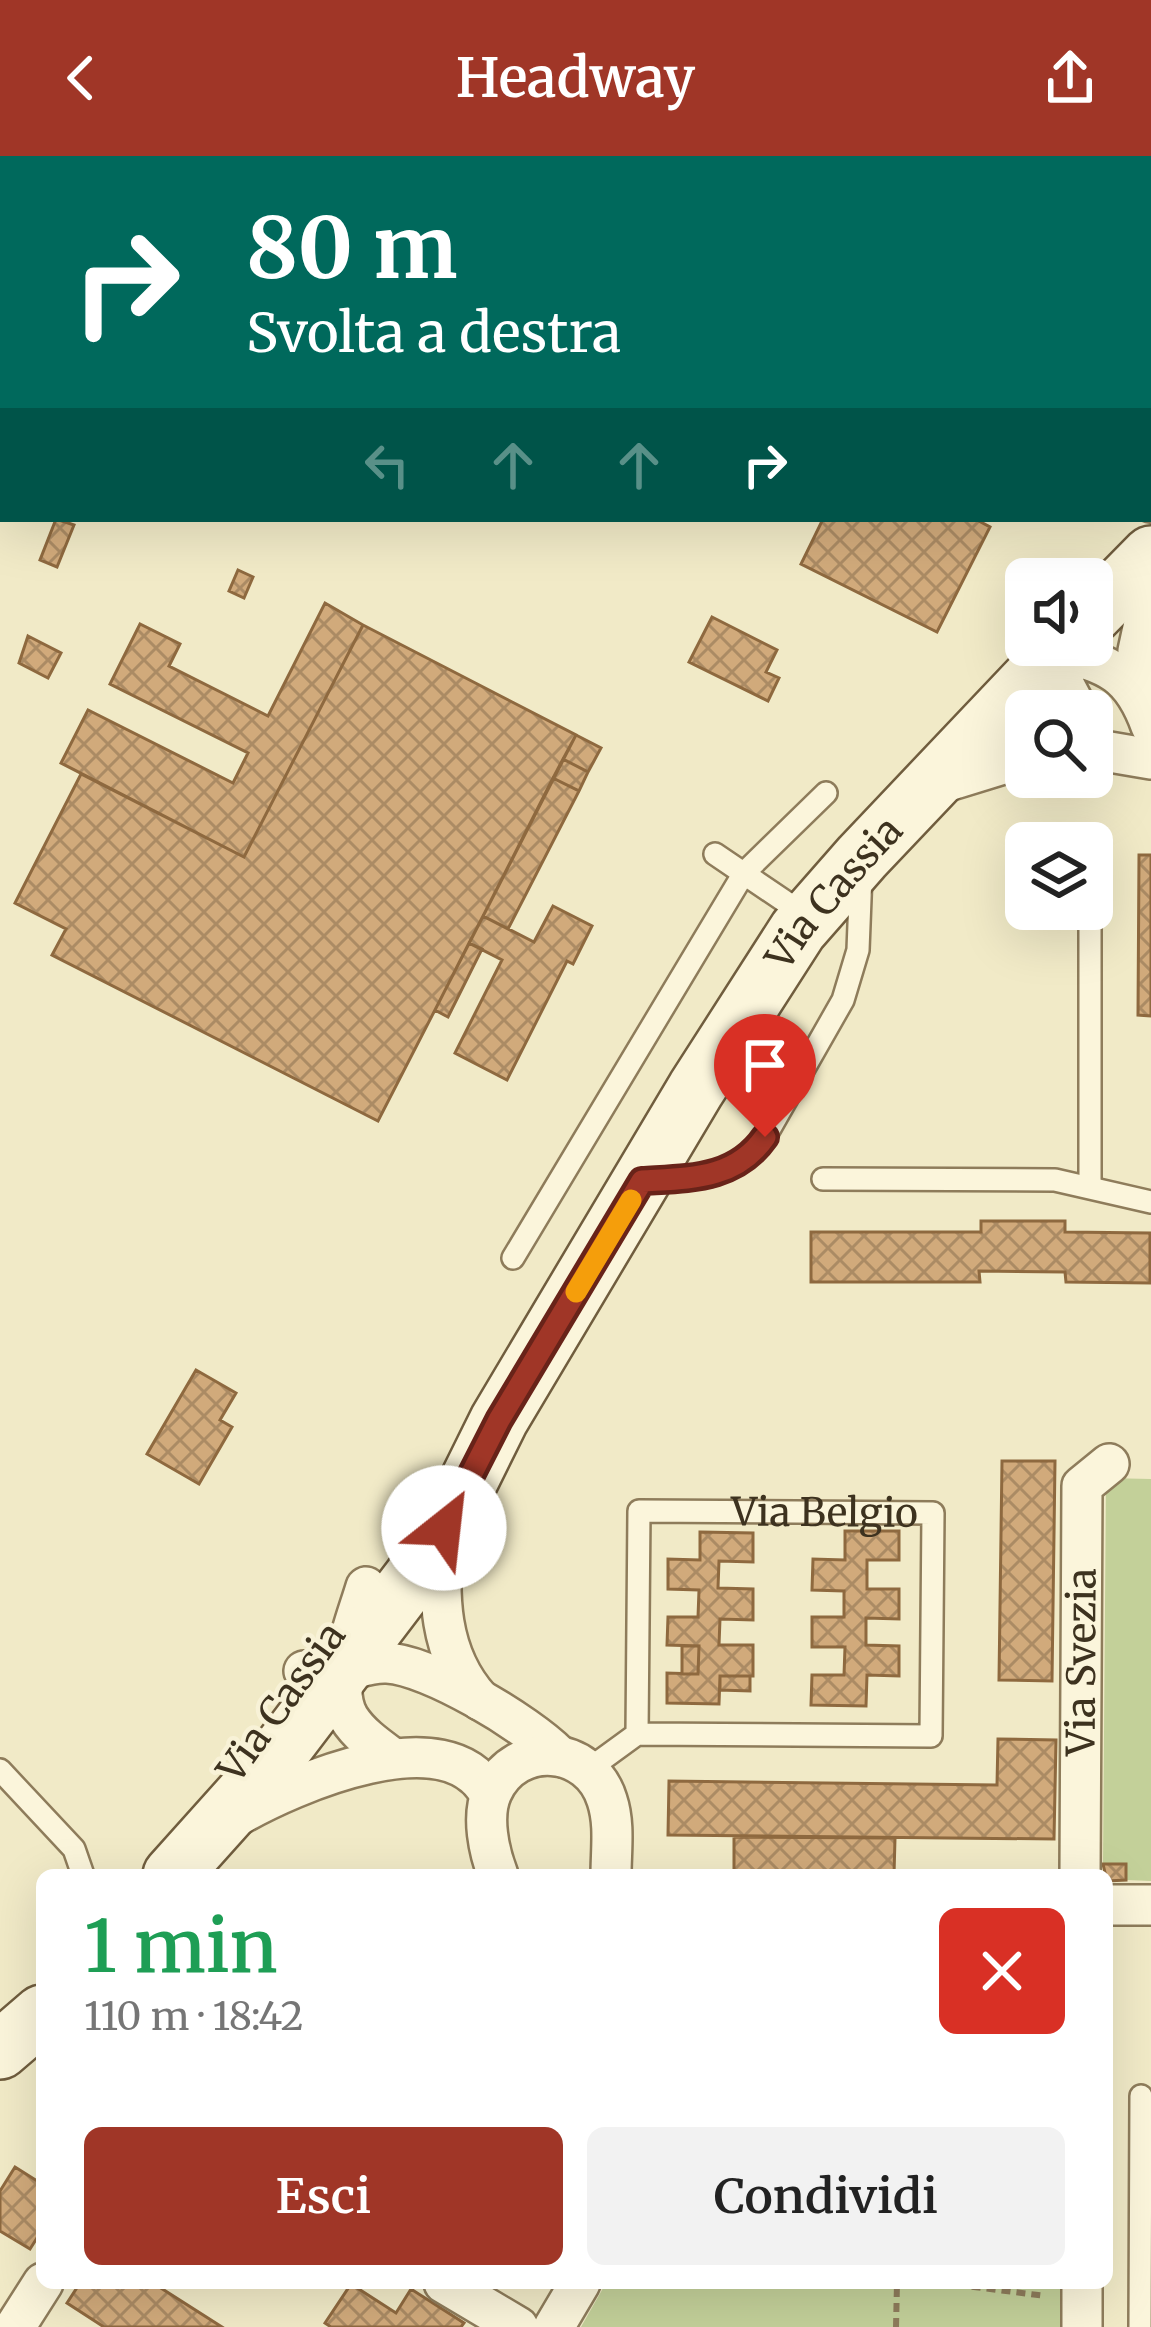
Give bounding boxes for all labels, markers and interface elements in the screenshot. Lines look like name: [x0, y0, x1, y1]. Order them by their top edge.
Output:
text: Headway: [456, 44, 695, 112]
icon: back: [48, 45, 114, 111]
icon: share: [1037, 45, 1103, 111]
text: 80 m: [246, 195, 458, 301]
icon: right: [48, 204, 204, 360]
text: Svolta a destra: [246, 299, 621, 367]
icon: left: [354, 432, 420, 498]
icon: ahead: [480, 432, 546, 498]
icon: ahead: [606, 432, 672, 498]
icon: right: [732, 432, 798, 498]
map controls: [1005, 558, 1113, 930]
button: sound: [1005, 558, 1113, 666]
button: search: [1005, 690, 1113, 798]
street label: Via Cassia: [754, 806, 913, 980]
button: layers: [1005, 822, 1113, 930]
pin: [714, 1014, 816, 1137]
icon: arrive: [732, 1032, 798, 1098]
position arrow: [381, 1465, 507, 1591]
street label: Via Belgio: [730, 1488, 918, 1538]
street label: Via Svezia: [1057, 1568, 1107, 1757]
street label: Via Cassia: [206, 1612, 356, 1793]
text: 1 min: [84, 1901, 278, 1992]
button: close: [939, 1908, 1065, 2034]
text: 110 m · 18:42: [84, 1992, 304, 2041]
button: Esci: [84, 2127, 563, 2265]
button: Condividi: [587, 2127, 1065, 2265]

